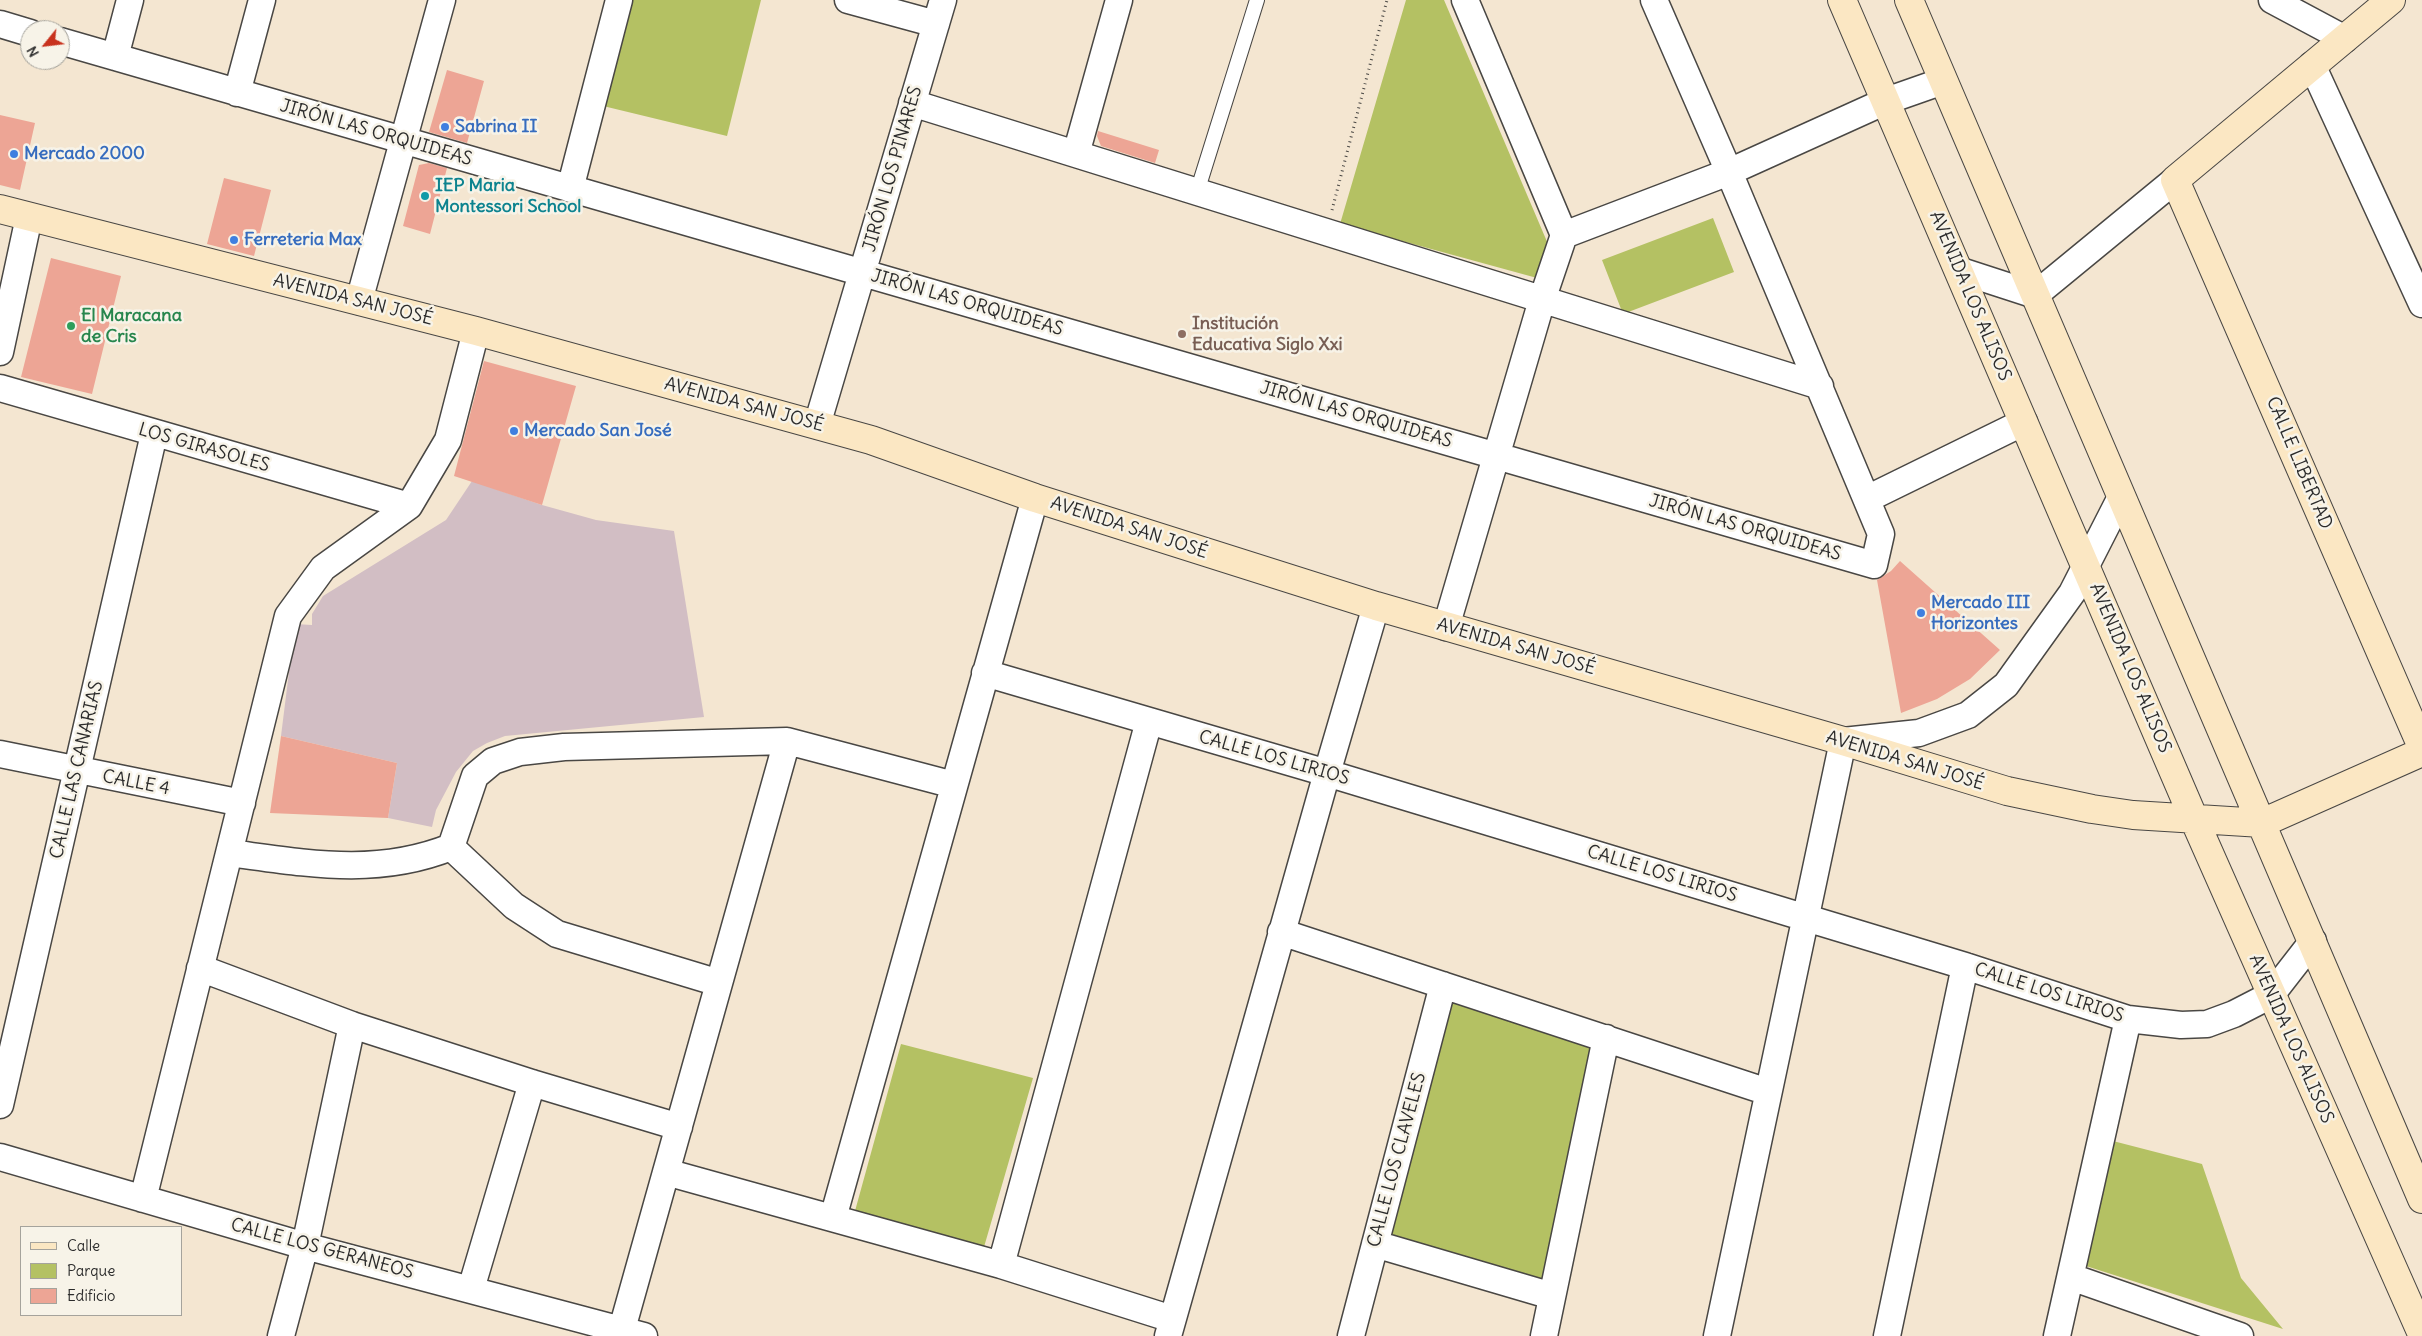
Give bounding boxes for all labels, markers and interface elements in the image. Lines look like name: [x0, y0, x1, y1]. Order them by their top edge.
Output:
north arrow: [20, 20, 70, 70]
text: N: [23, 43, 43, 60]
street label: JIRÓN LOS PINARES: [859, 84, 927, 254]
street label: JIRÓN LAS ORQUIDEAS: [277, 95, 475, 171]
place label: Sabrina II: [455, 116, 537, 138]
marker: Sabrina II: [439, 121, 451, 133]
place label: Mercado 2000: [24, 143, 145, 165]
marker: Mercado 2000: [8, 148, 20, 160]
place label: IEP Maria Montessori School: [435, 175, 581, 218]
marker: IEP Maria Montessori School: [419, 190, 431, 202]
street label: AVENIDA LOS ALISOS: [1924, 208, 2016, 384]
place label: Ferreteria Max: [244, 229, 362, 251]
marker: Ferreteria Max: [228, 234, 240, 246]
street label: JIRÓN LAS ORQUIDEAS: [868, 265, 1066, 341]
street label: AVENIDA SAN JOSÉ: [271, 270, 435, 330]
place label: El Maracana de Cris: [81, 305, 182, 348]
place label: Institución Educativa Siglo Xxi: [1192, 313, 1343, 356]
marker: El Maracana de Cris: [65, 320, 77, 332]
marker: Institución Educativa Siglo Xxi: [1176, 328, 1188, 340]
street label: AVENIDA SAN JOSÉ: [662, 373, 826, 437]
street label: JIRÓN LAS ORQUIDEAS: [1257, 377, 1455, 453]
street label: CALLE LIBERTAD: [2261, 393, 2337, 533]
street label: LOS GIRASOLES: [136, 419, 272, 477]
place label: Mercado San José: [524, 420, 672, 442]
marker: Mercado San José: [508, 425, 520, 437]
street label: JIRÓN LAS ORQUIDEAS: [1646, 490, 1844, 566]
street label: AVENIDA SAN JOSÉ: [1048, 492, 1210, 564]
street label: AVENIDA LOS ALISOS: [2084, 580, 2176, 756]
place label: Mercado III Horizontes: [1931, 592, 2030, 634]
marker: Mercado III Horizontes: [1915, 607, 1927, 619]
street label: AVENIDA SAN JOSÉ: [1434, 614, 1598, 680]
street label: CALLE LAS CANARIAS: [46, 679, 108, 861]
street label: CALLE LOS LIRIOS: [1196, 726, 1352, 790]
street label: AVENIDA SAN JOSÉ: [1823, 727, 1987, 795]
street label: CALLE 4: [100, 766, 172, 800]
street label: CALLE LOS LIRIOS: [1584, 841, 1740, 907]
street label: AVENIDA LOS ALISOS: [2244, 951, 2338, 1127]
street label: CALLE LOS LIRIOS: [1972, 959, 2126, 1027]
street label: CALLE LOS CLAVELES: [1363, 1070, 1431, 1250]
street label: CALLE LOS GERANEOS: [228, 1214, 416, 1284]
legend: [20, 1226, 182, 1316]
text: Calle: [67, 1236, 100, 1255]
text: Parque: [67, 1261, 115, 1280]
text: Edificio: [67, 1286, 115, 1305]

